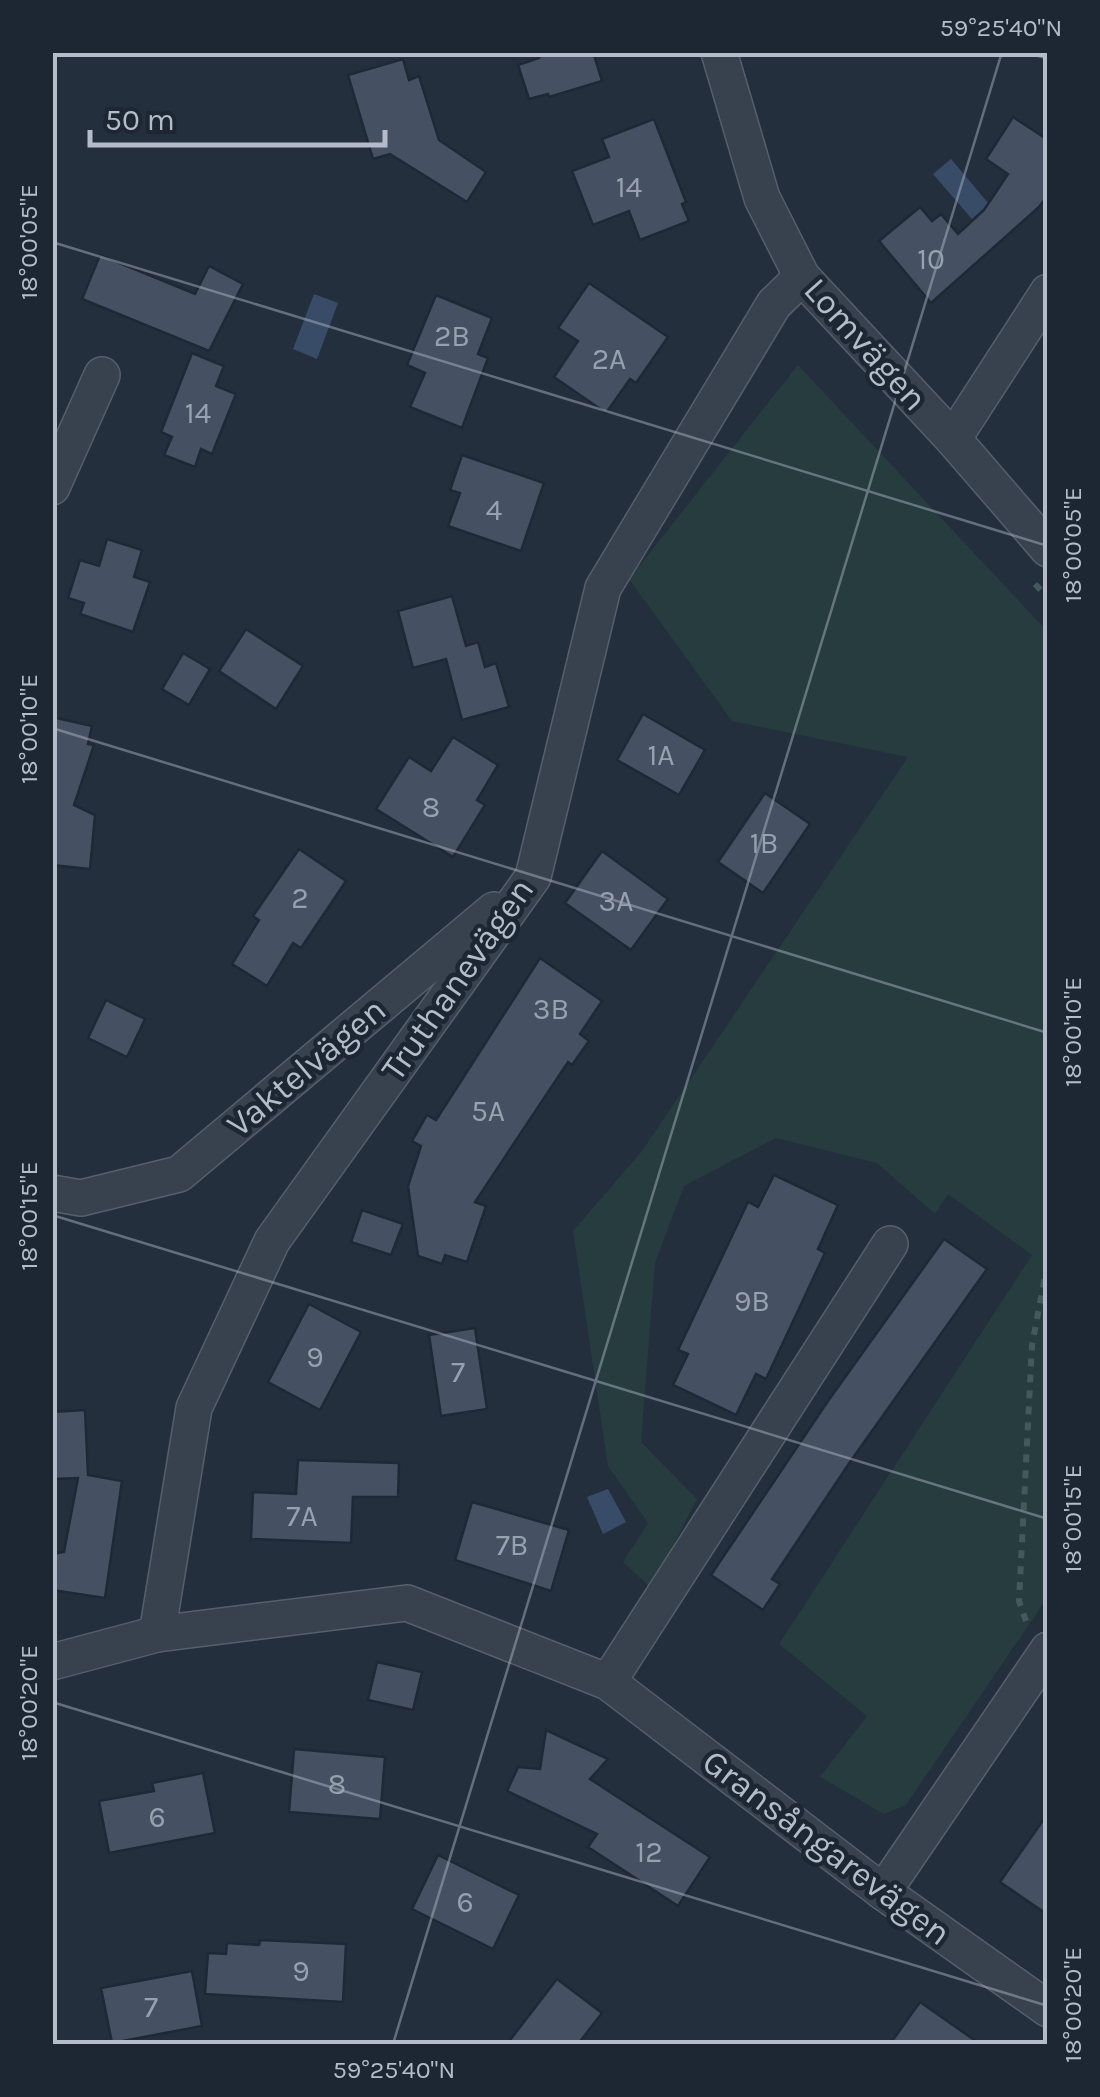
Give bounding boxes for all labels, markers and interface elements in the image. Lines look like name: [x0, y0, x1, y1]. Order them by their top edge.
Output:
text: 59°25'40"N: [940, 13, 1062, 42]
scale bar: [90, 85, 385, 147]
text: 50 m: [105, 102, 175, 138]
house number: 14: [616, 169, 643, 205]
text: 18°00'05"E: [14, 184, 43, 300]
house number: 10: [917, 241, 945, 277]
street label: Lomvägen: [796, 270, 936, 419]
house number: 2B: [434, 318, 470, 354]
house number: 2A: [592, 341, 626, 377]
house number: 14: [185, 395, 212, 431]
text: 18°00'05"E: [1058, 487, 1087, 603]
house number: 4: [486, 492, 503, 528]
text: 18°00'10"E: [14, 674, 43, 784]
house number: 1A: [647, 737, 675, 773]
house number: 8: [422, 789, 440, 825]
house number: 1B: [750, 825, 778, 861]
street label: Truthanevägen: [373, 870, 542, 1088]
house number: 2: [291, 880, 309, 916]
house number: 3A: [599, 883, 633, 919]
text: 18°00'10"E: [1058, 977, 1087, 1087]
street label: Vaktelvägen: [219, 989, 394, 1146]
house number: 3B: [533, 991, 569, 1027]
house number: 5A: [471, 1093, 505, 1129]
text: 18°00'15"E: [14, 1161, 43, 1271]
house number: 9B: [734, 1283, 770, 1319]
house number: 9: [306, 1339, 324, 1375]
house number: 7: [451, 1354, 465, 1390]
text: 18°00'15"E: [1058, 1464, 1087, 1574]
house number: 7A: [286, 1498, 318, 1534]
house number: 7B: [496, 1527, 528, 1563]
text: 18°00'20"E: [14, 1645, 43, 1761]
street label: Gransångarevägen: [695, 1741, 959, 1954]
house number: 8: [328, 1766, 346, 1802]
house number: 6: [148, 1799, 166, 1835]
house number: 12: [635, 1834, 663, 1870]
house number: 6: [456, 1884, 474, 1920]
text: 18°00'20"E: [1058, 1947, 1087, 2063]
house number: 9: [292, 1953, 310, 1989]
house number: 7: [144, 1989, 158, 2025]
text: 59°25'40"N: [333, 2055, 455, 2084]

